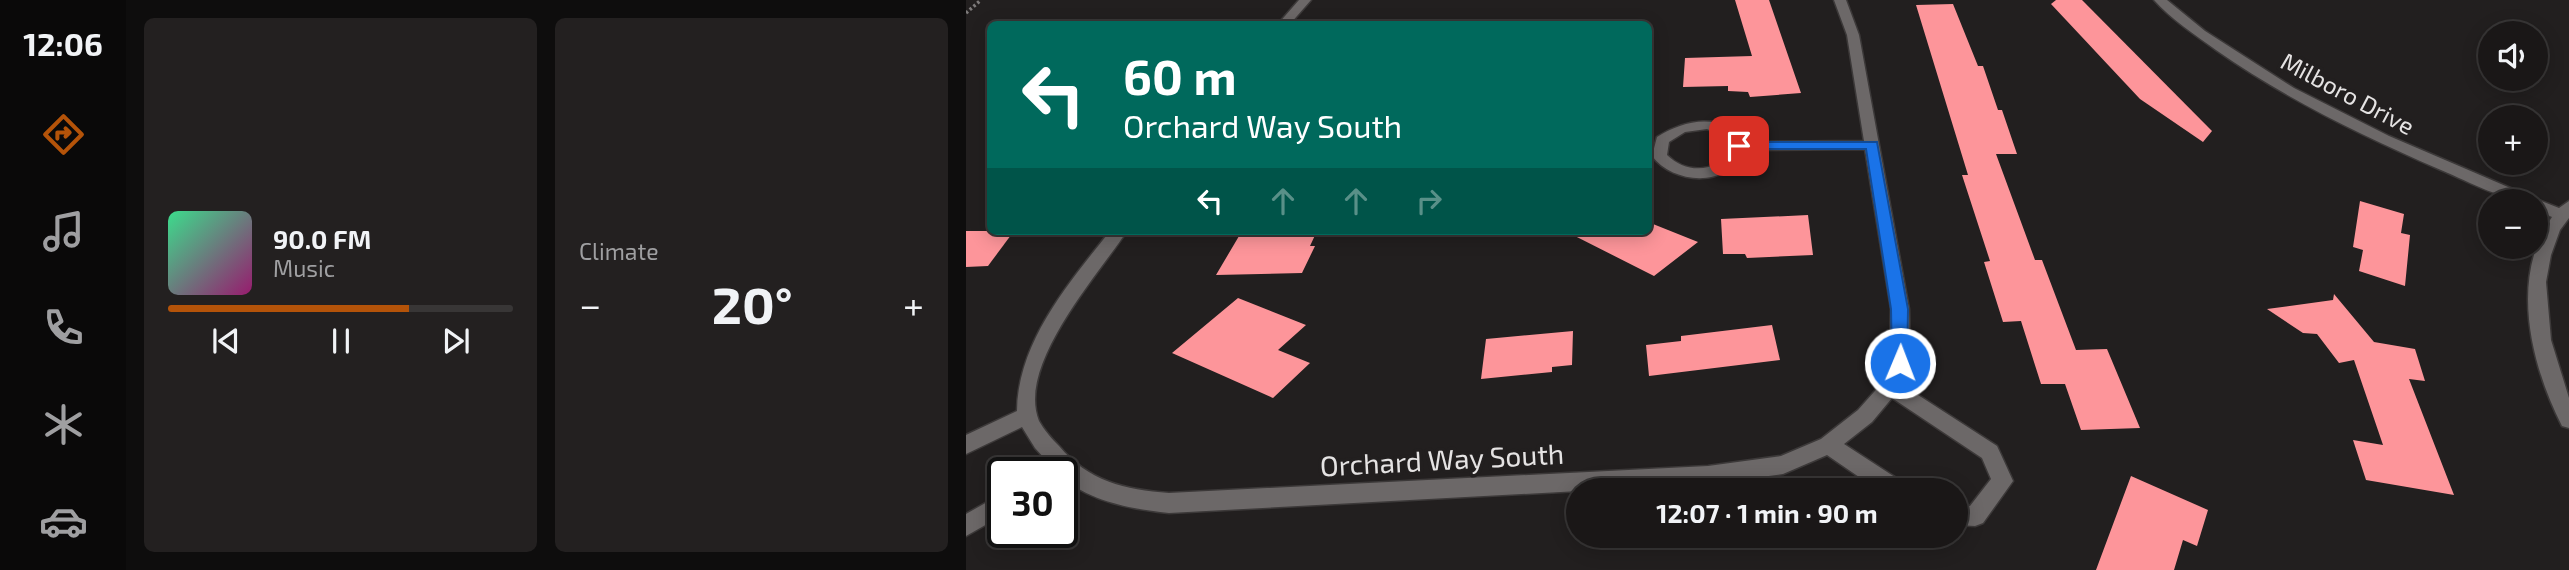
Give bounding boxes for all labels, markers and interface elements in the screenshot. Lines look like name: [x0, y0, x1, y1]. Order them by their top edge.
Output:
map controls: [2478, 21, 2548, 259]
button: sound: [2478, 21, 2548, 91]
text: 12:06: [23, 24, 103, 62]
text: 60 m: [1123, 46, 1237, 105]
street label: Milboro Drive: [2276, 46, 2420, 140]
icon: left: [1008, 49, 1099, 140]
button: +: [2478, 105, 2548, 175]
text: Orchard Way South: [1123, 106, 1402, 144]
icon: directions: [39, 110, 88, 159]
pin: [1709, 116, 1769, 176]
icon: arrive: [1720, 127, 1758, 165]
icon: left: [1191, 182, 1229, 220]
icon: ahead: [1264, 182, 1302, 220]
icon: ahead: [1337, 182, 1375, 220]
icon: right: [1410, 182, 1448, 220]
button: −: [2478, 189, 2548, 259]
icon: music: [39, 207, 88, 256]
text: 90.0 FM: [273, 223, 371, 254]
text: Climate: [579, 237, 659, 265]
text: Music: [273, 254, 335, 282]
text: 20°: [712, 272, 793, 334]
text: −: [579, 281, 601, 327]
text: +: [903, 281, 924, 327]
icon: phone: [39, 303, 88, 352]
icon: previous: [207, 322, 245, 360]
icon: pause: [322, 322, 360, 360]
icon: next: [437, 322, 475, 360]
position arrow: [1863, 326, 1937, 400]
icon: climate: [39, 400, 88, 449]
street label: Orchard Way South: [1319, 436, 1565, 482]
speed limit sign: 30: [987, 457, 1078, 548]
icon: car: [39, 497, 88, 546]
text: 12:07 · 1 min · 90 m: [1656, 497, 1878, 528]

